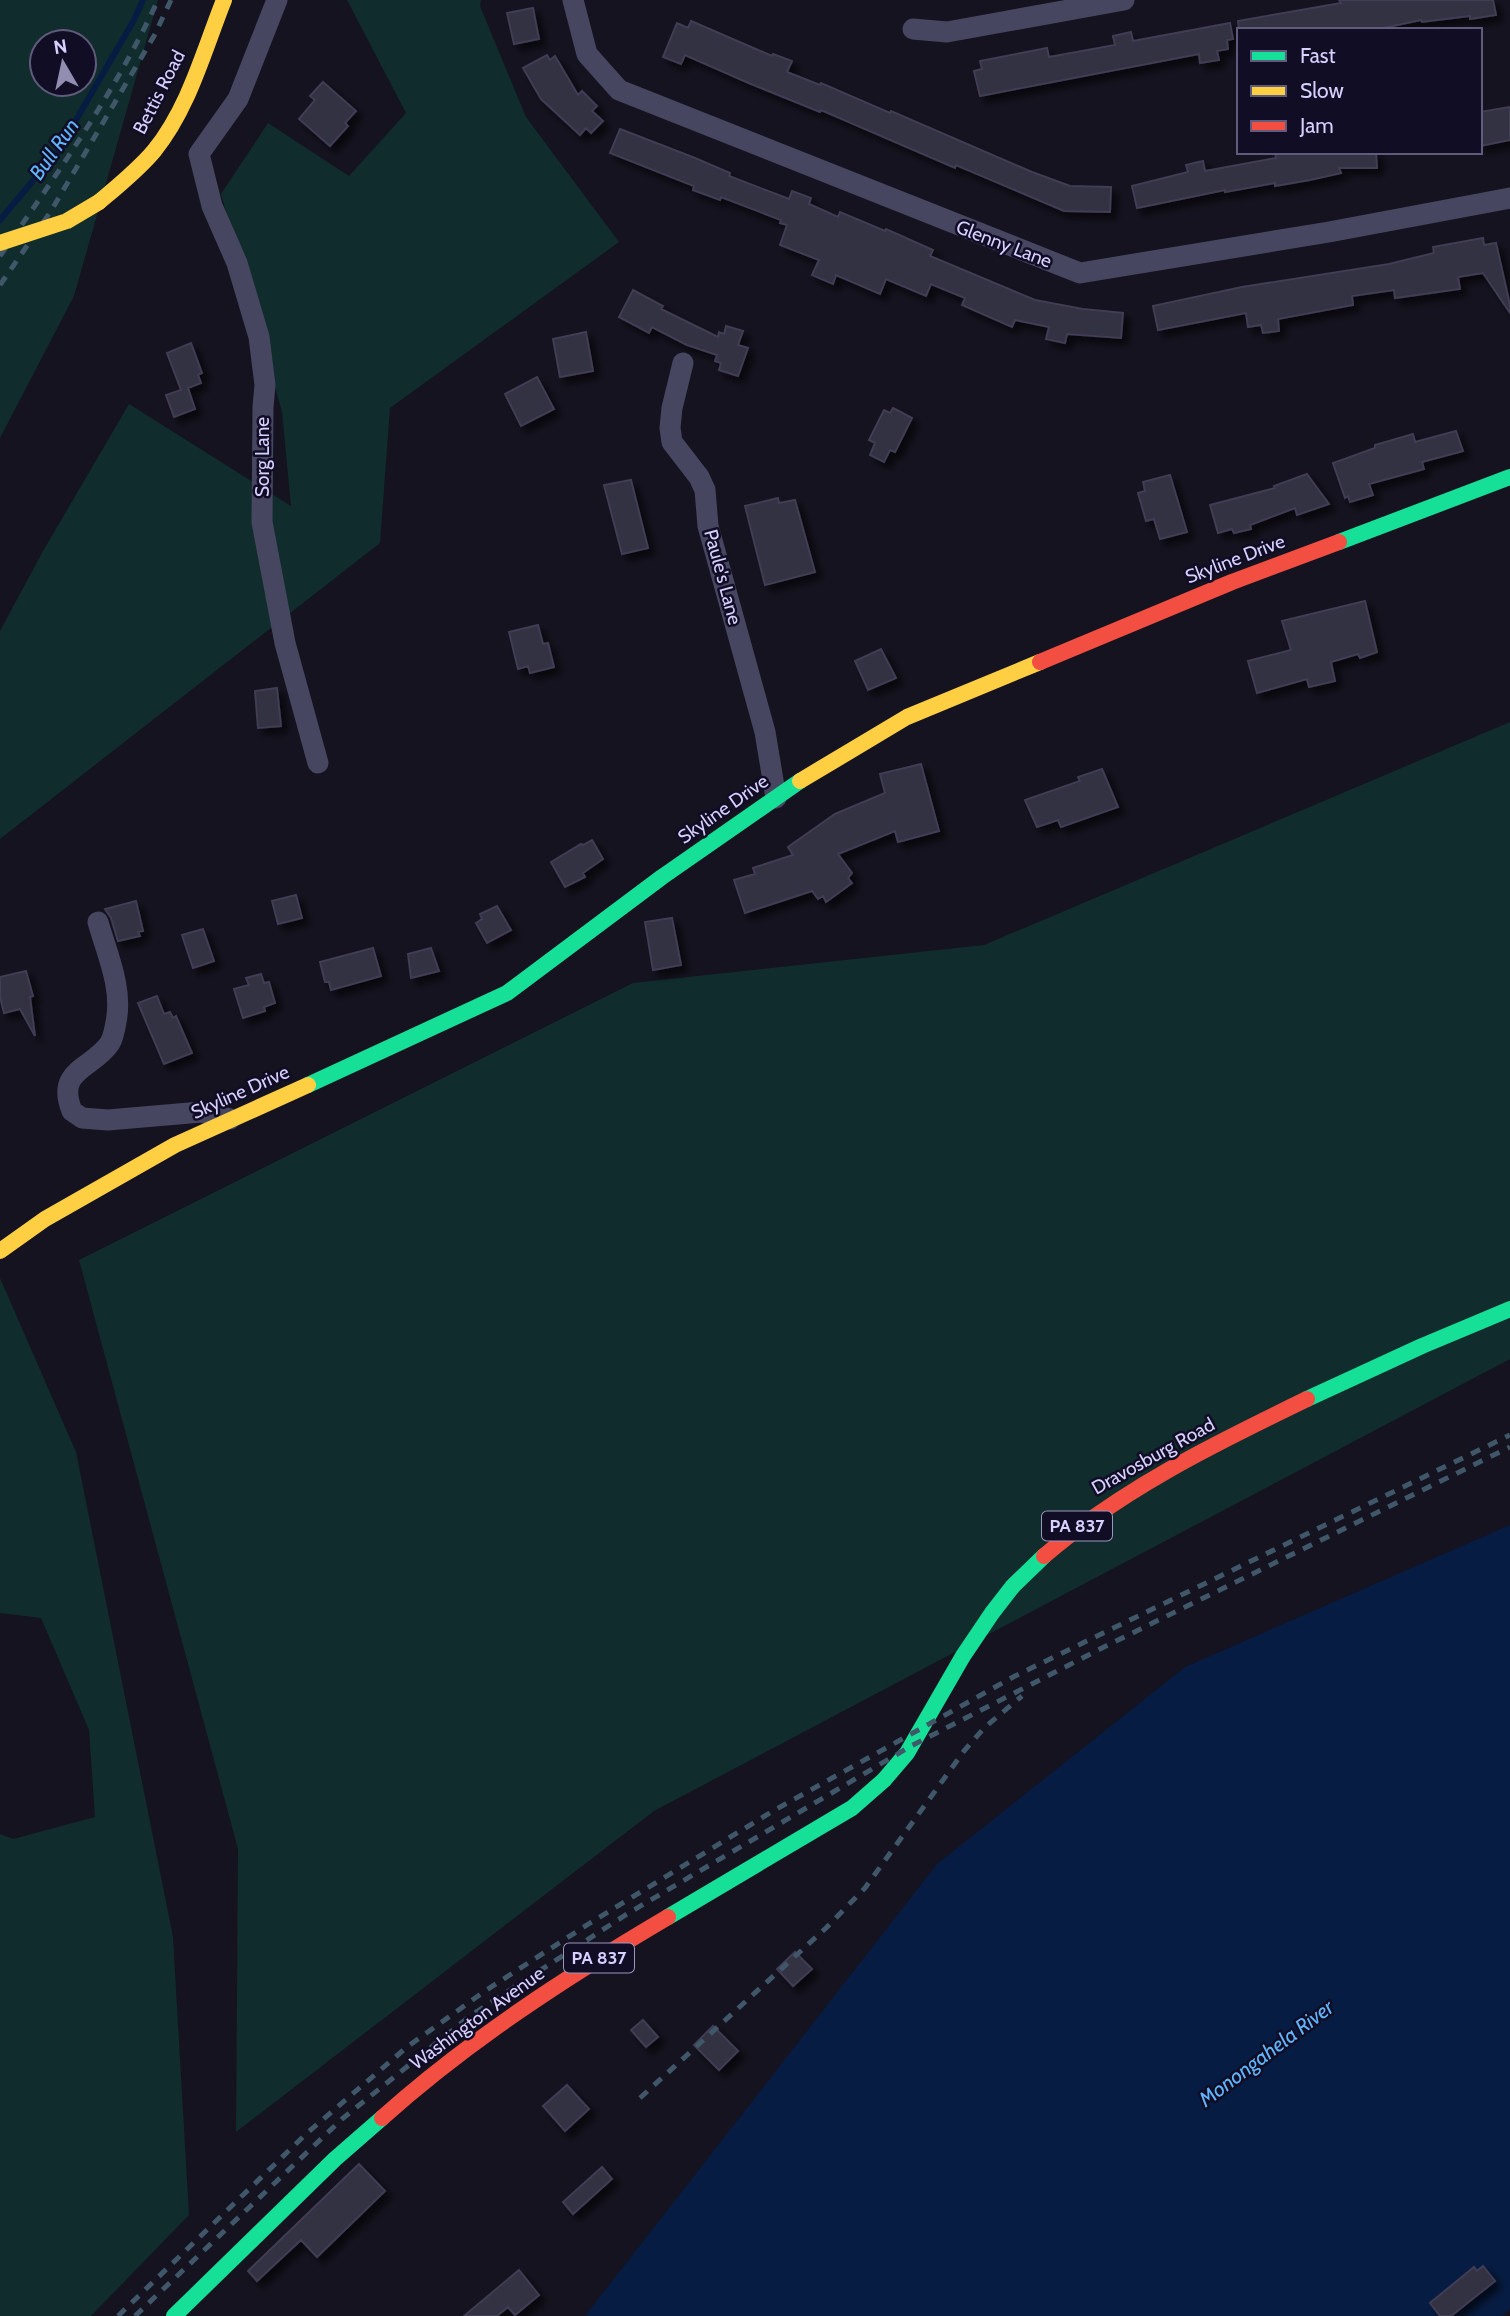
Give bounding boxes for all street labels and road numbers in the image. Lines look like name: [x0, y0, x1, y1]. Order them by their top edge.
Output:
street label: Bettis Road: [128, 46, 190, 138]
street label: Glenny Lane: [953, 215, 1055, 273]
street label: Sorg Lane: [251, 417, 274, 497]
street label: Paule's Lane: [699, 527, 747, 627]
street label: Skyline Drive: [1182, 529, 1288, 589]
street label: Skyline Drive: [673, 769, 773, 848]
street label: Skyline Drive: [187, 1060, 293, 1124]
street label: Dravosburg Road: [1087, 1413, 1219, 1499]
road number: PA 837: [1042, 1512, 1112, 1540]
road number: PA 837: [564, 1944, 634, 1972]
street label: Washington Avenue: [405, 1961, 549, 2074]

